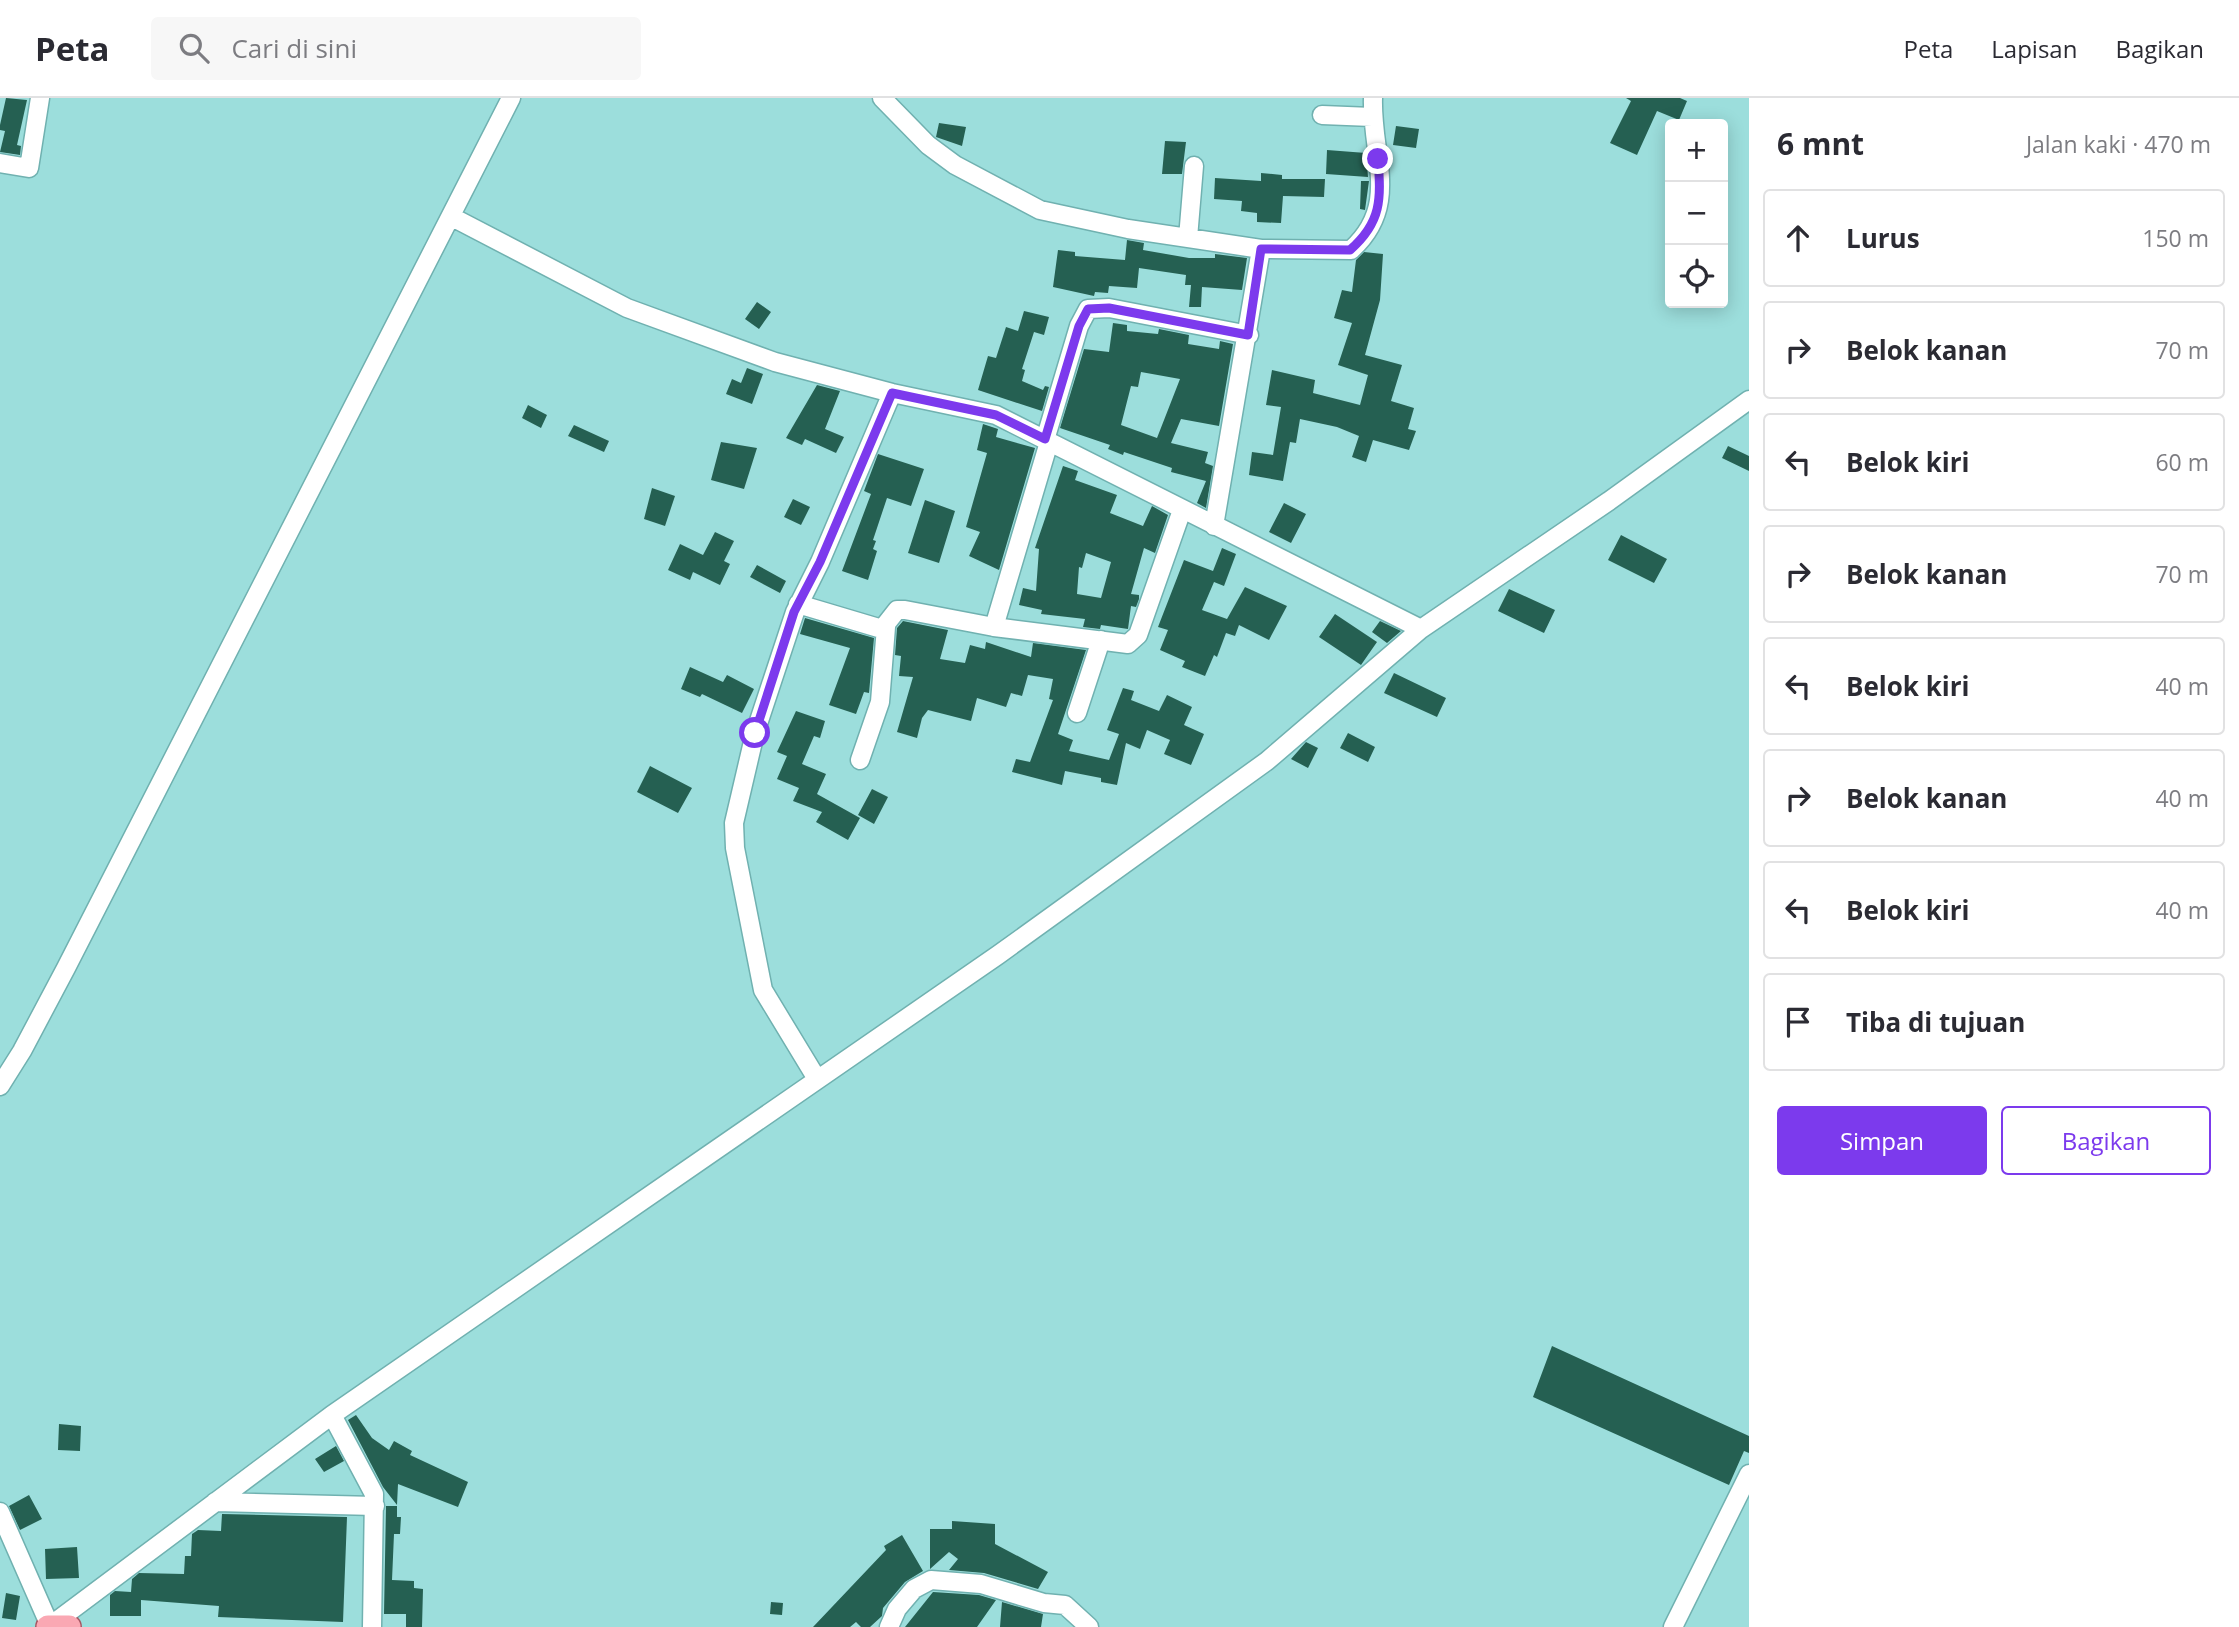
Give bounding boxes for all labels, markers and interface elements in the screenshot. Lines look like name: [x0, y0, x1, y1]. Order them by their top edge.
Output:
search box: [151, 17, 641, 80]
text: Peta: [35, 26, 109, 71]
icon: search: [175, 29, 213, 67]
text: Cari di sini: [231, 30, 357, 66]
text: Peta: [1903, 32, 1953, 65]
text: Lapisan: [1991, 32, 2077, 65]
text: Bagikan: [2115, 32, 2204, 65]
map controls: [1665, 119, 1728, 308]
button: +: [1665, 119, 1728, 182]
text: 6 mnt: [1777, 123, 1864, 164]
text: Jalan kaki · 470 m: [2026, 128, 2211, 160]
route end: [1362, 143, 1393, 174]
button: −: [1665, 182, 1728, 245]
icon: ahead: [1779, 219, 1817, 257]
text: Lurus: [1846, 220, 1920, 256]
text: 150 m: [2142, 222, 2209, 254]
button: locate: [1665, 245, 1728, 308]
icon: right: [1779, 331, 1817, 369]
text: Belok kanan: [1846, 332, 2007, 368]
text: 70 m: [2155, 334, 2209, 366]
icon: left: [1779, 443, 1817, 481]
text: Belok kiri: [1846, 444, 1970, 480]
text: 60 m: [2155, 446, 2209, 478]
icon: right: [1779, 555, 1817, 593]
text: Belok kanan: [1846, 556, 2007, 592]
text: 70 m: [2155, 558, 2209, 590]
icon: left: [1779, 667, 1817, 705]
text: Belok kiri: [1846, 668, 1970, 704]
text: 40 m: [2155, 670, 2209, 702]
route start: [739, 717, 770, 748]
icon: right: [1779, 779, 1817, 817]
text: Belok kanan: [1846, 780, 2007, 816]
text: 40 m: [2155, 782, 2209, 814]
icon: left: [1779, 891, 1817, 929]
text: Belok kiri: [1846, 892, 1970, 928]
text: 40 m: [2155, 894, 2209, 926]
icon: arrive: [1779, 1003, 1817, 1041]
text: Tiba di tujuan: [1846, 1004, 2025, 1040]
button: Simpan: [1777, 1106, 1987, 1175]
button: Bagikan: [2001, 1106, 2211, 1175]

